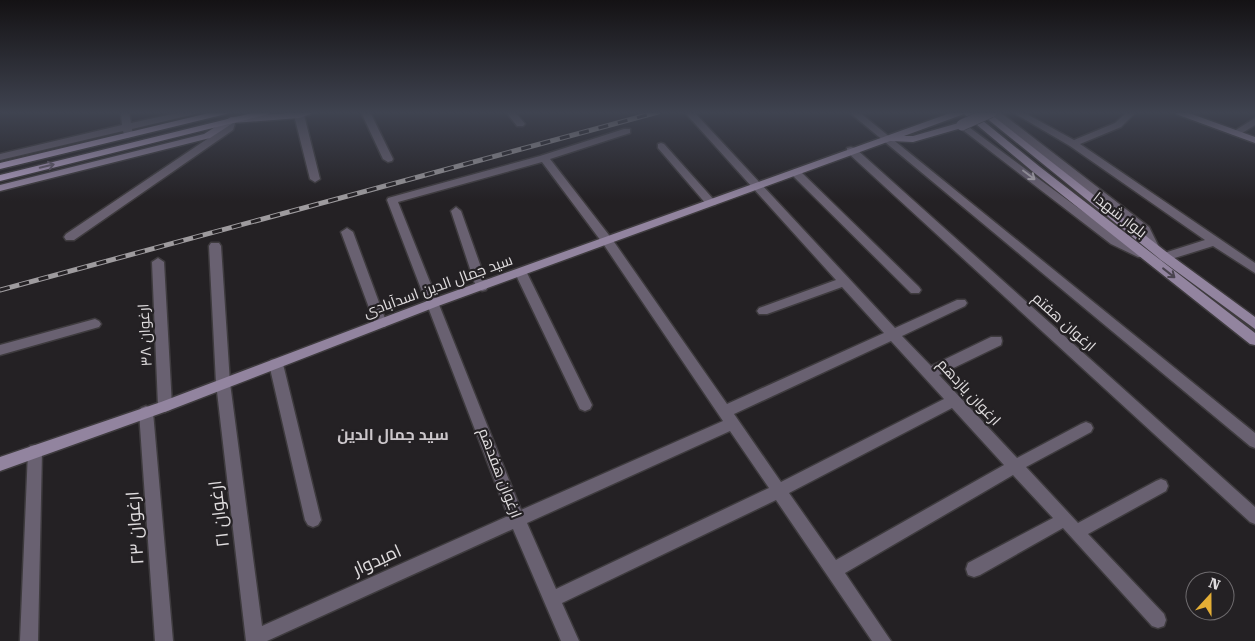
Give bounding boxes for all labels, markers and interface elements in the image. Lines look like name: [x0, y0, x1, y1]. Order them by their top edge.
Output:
one-way arrow: [39, 161, 55, 170]
one-way arrow: [1022, 170, 1036, 180]
street label: بلوار شهدا: [1089, 188, 1151, 242]
street label: سید جمال الدین اسدآبادی: [361, 251, 515, 322]
one-way arrow: [1163, 267, 1176, 278]
street label: ارغوان هفتم: [1028, 289, 1099, 356]
street label: ارغوان ۳۸: [134, 303, 157, 367]
street label: ارغوان یازدهم: [933, 355, 1004, 430]
district label: سید جمال الدین: [337, 425, 449, 444]
street label: ارغوان هفدهم: [474, 426, 525, 521]
street label: ارغوان ۲۱: [204, 479, 234, 549]
street label: ارغوان ۲۳: [121, 490, 149, 566]
street label: امیدوار: [348, 540, 405, 581]
north arrow: [1185, 571, 1235, 621]
text: N: [1207, 574, 1223, 593]

